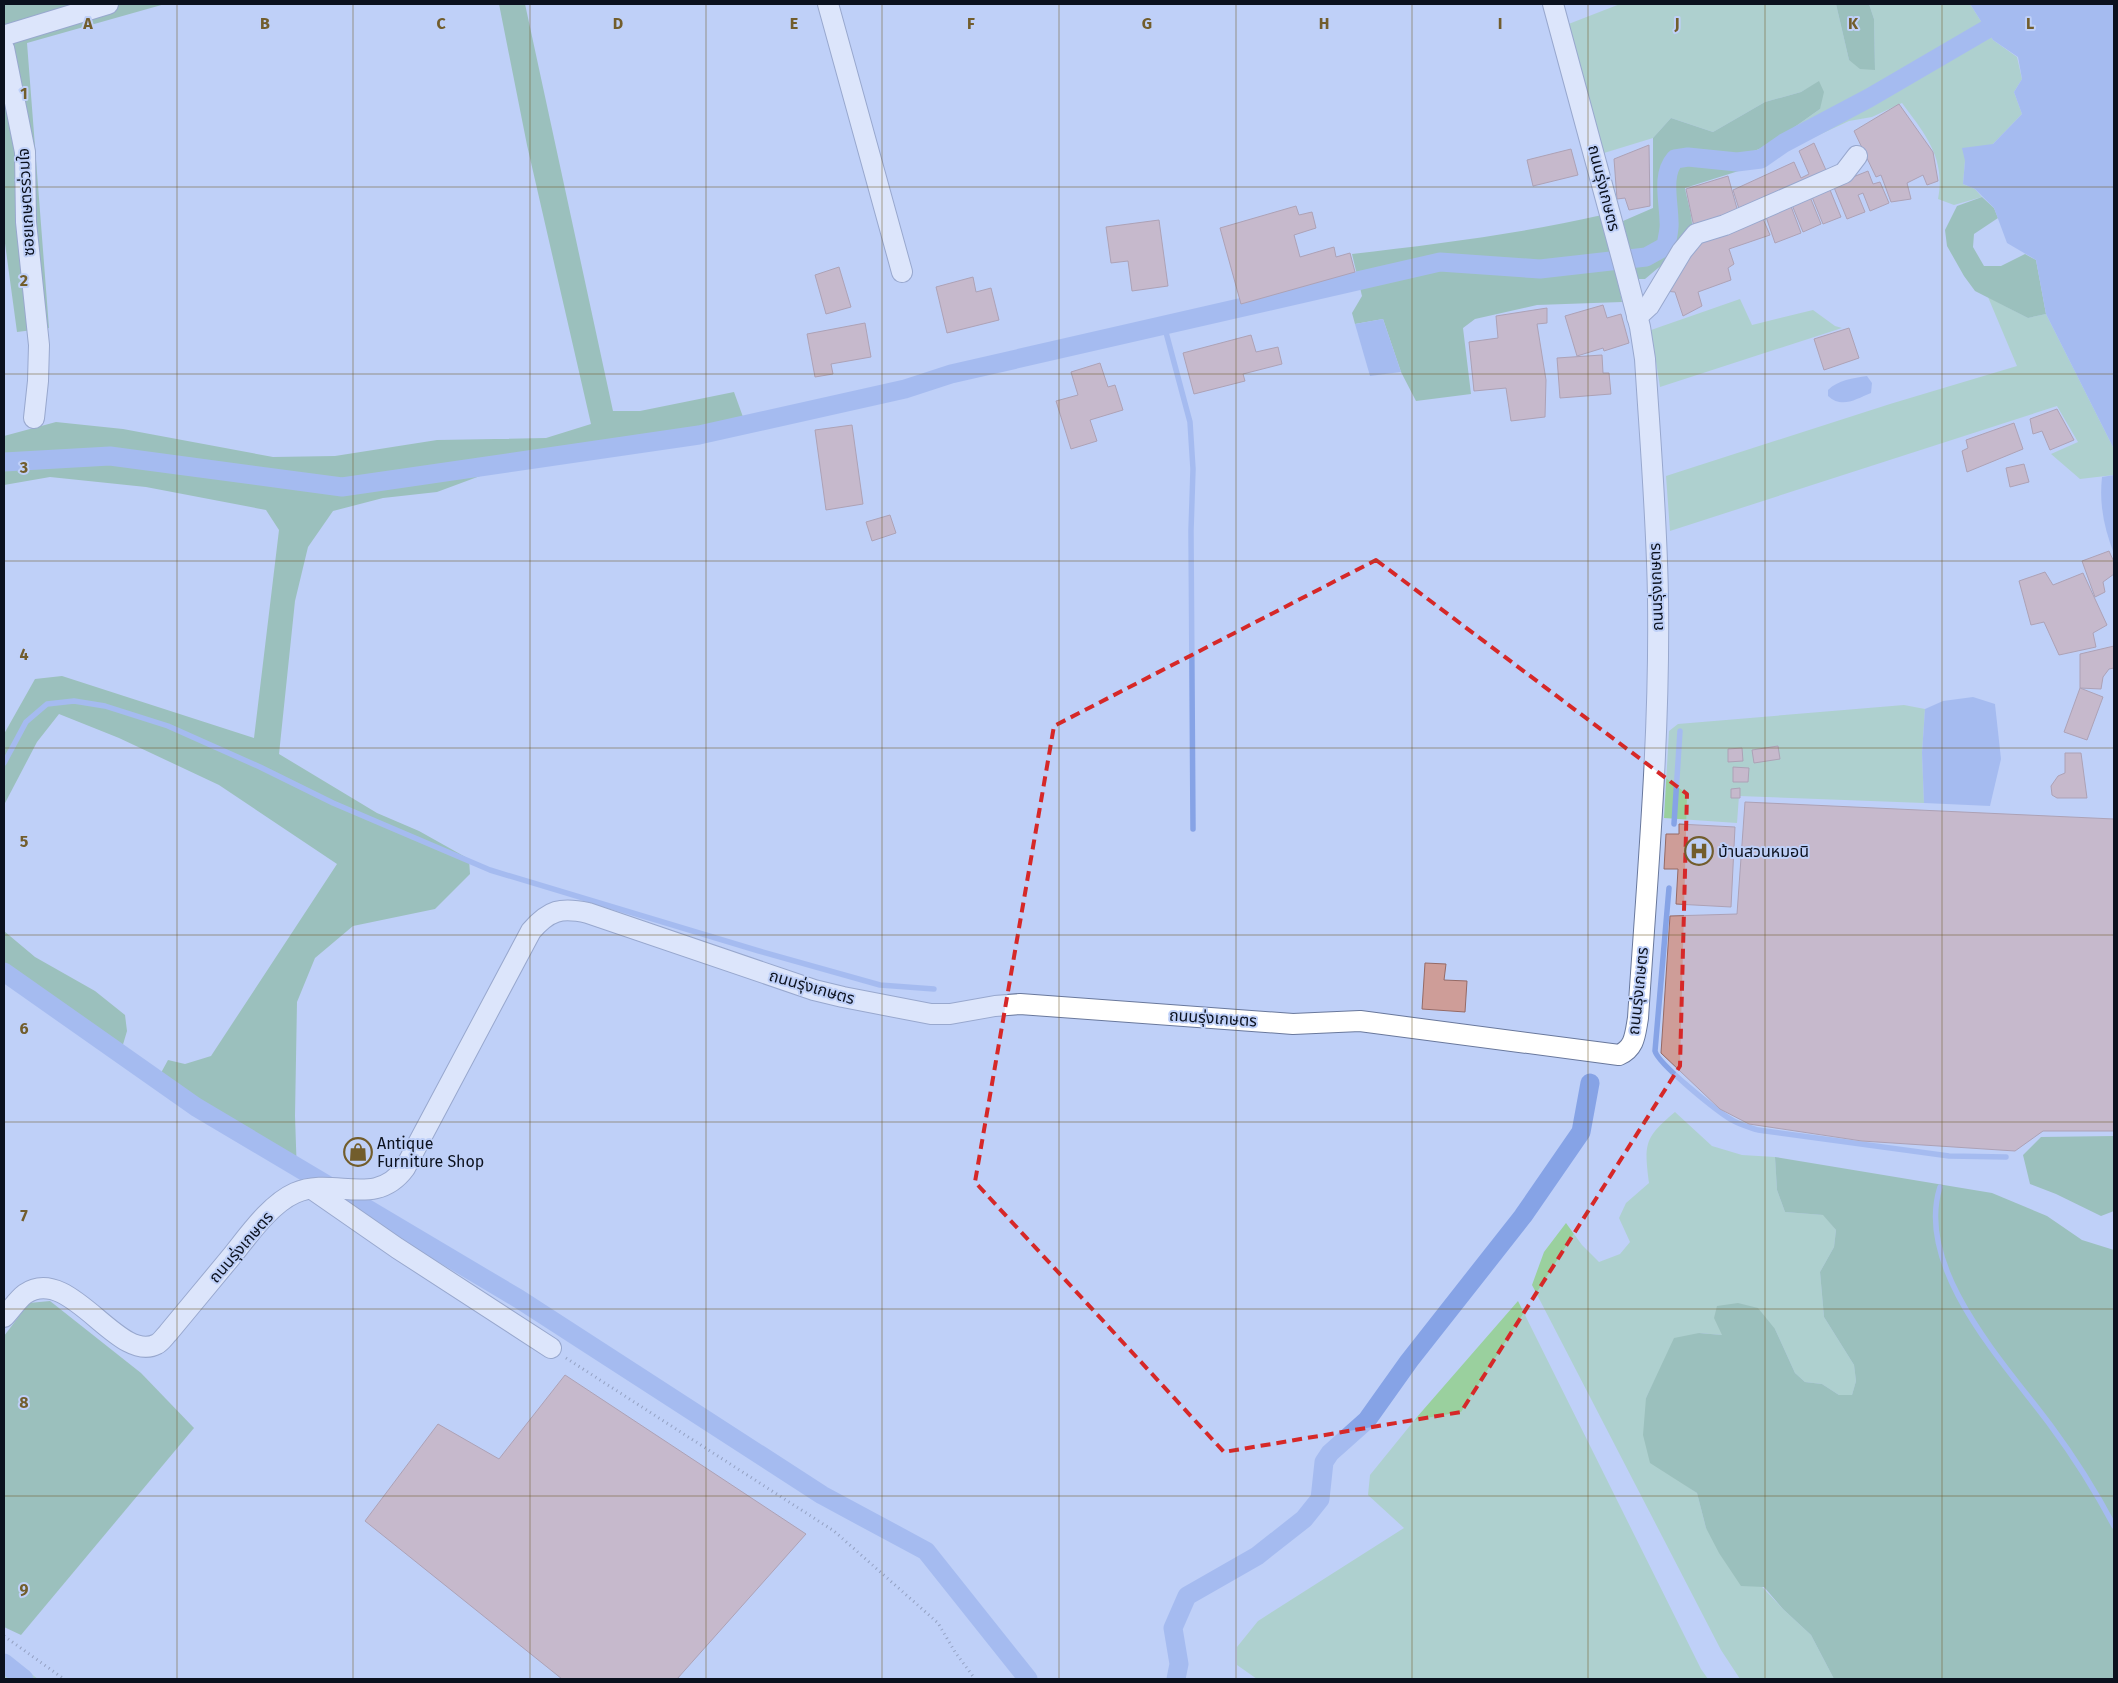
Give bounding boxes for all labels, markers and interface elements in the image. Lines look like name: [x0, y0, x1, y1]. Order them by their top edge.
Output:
text: A: [82, 14, 93, 33]
text: B: [260, 14, 270, 33]
text: C: [436, 14, 446, 33]
text: D: [613, 14, 623, 33]
text: E: [790, 14, 798, 33]
text: F: [967, 14, 975, 33]
text: G: [1142, 14, 1152, 33]
text: H: [1319, 14, 1329, 33]
text: I: [1498, 14, 1502, 33]
text: J: [1673, 14, 1680, 33]
text: K: [1848, 14, 1859, 33]
text: L: [2026, 14, 2034, 33]
text: 1: [20, 84, 28, 103]
street label: ถนนรุ่งเกษตร: [1584, 143, 1624, 233]
street label: ซอยเกษตรร่วมใจ: [14, 147, 38, 257]
text: 2: [20, 271, 28, 290]
text: 3: [19, 458, 28, 477]
street label: ถนนรุ่งเกษตร: [1645, 542, 1667, 631]
text: 4: [19, 645, 29, 664]
text: 5: [20, 832, 29, 851]
hospital icon: บ้านสวนหมอนิ: [1684, 836, 1714, 866]
place label: บ้านสวนหมอนิ: [1718, 842, 1809, 861]
street label: ถนนรุ่งเกษตร: [1624, 946, 1652, 1036]
street label: ถนนรุ่งเกษตร: [767, 966, 857, 1008]
street label: ถนนรุ่งเกษตร: [1168, 1005, 1258, 1031]
text: 6: [19, 1019, 29, 1038]
place label: Antique Furniture Shop: [377, 1134, 484, 1171]
shop icon: Antique Furniture Shop: [343, 1137, 373, 1167]
text: 7: [20, 1206, 28, 1225]
street label: ถนนรุ่งเกษตร: [205, 1207, 277, 1287]
text: 8: [19, 1393, 29, 1412]
text: 9: [20, 1580, 29, 1599]

